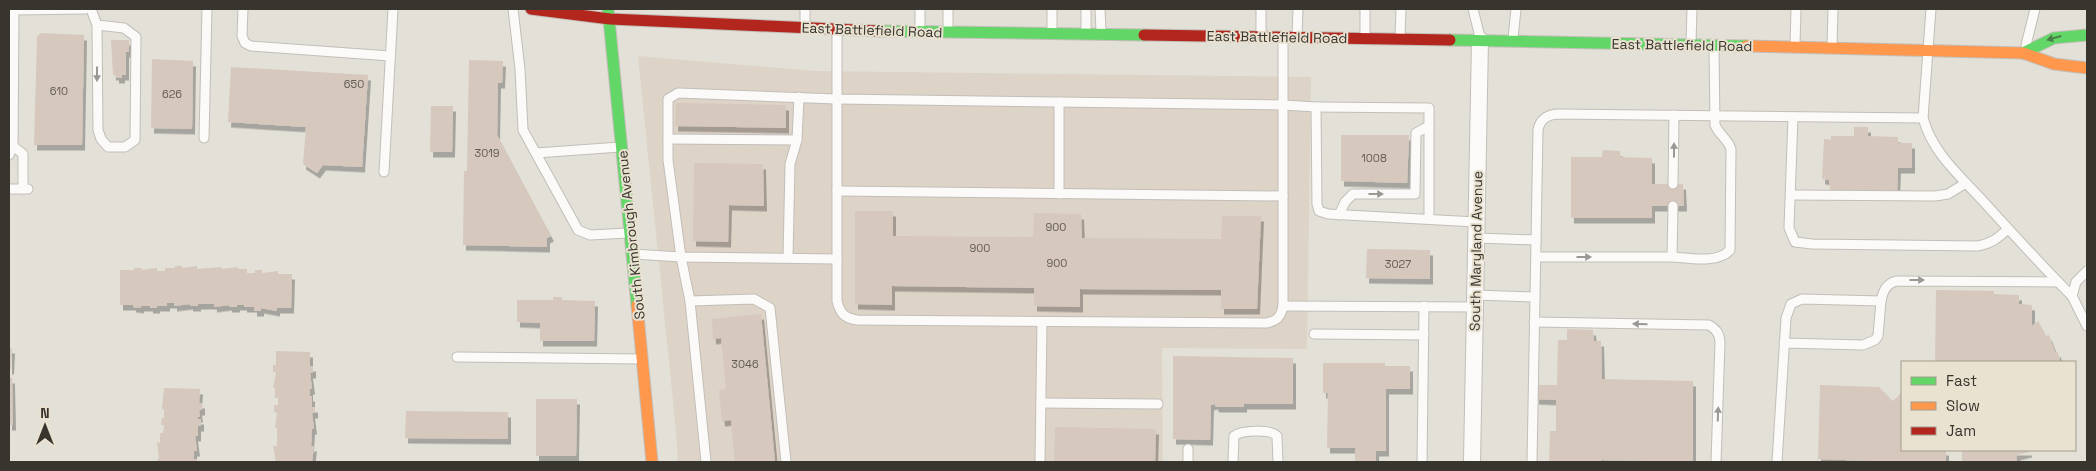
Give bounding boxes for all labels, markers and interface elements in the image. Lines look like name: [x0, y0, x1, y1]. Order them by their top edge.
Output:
street label: East Battlefield Road: [801, 19, 943, 41]
street label: East Battlefield Road: [1206, 27, 1348, 47]
street label: East Battlefield Road: [1611, 35, 1753, 55]
one-way arrow: [2046, 35, 2061, 43]
one-way arrow: [93, 66, 101, 82]
house number: 650: [344, 77, 364, 91]
house number: 610: [50, 84, 68, 98]
house number: 626: [162, 87, 182, 101]
one-way arrow: [1670, 142, 1678, 158]
house number: 3019: [474, 146, 500, 160]
street label: South Kimbrough Avenue: [613, 149, 649, 321]
house number: 1008: [1361, 151, 1387, 165]
street label: South Maryland Avenue: [1466, 171, 1486, 331]
one-way arrow: [1369, 190, 1385, 198]
house number: 900: [1046, 220, 1066, 234]
house number: 900: [970, 241, 990, 255]
one-way arrow: [1577, 253, 1593, 261]
house number: 900: [1047, 256, 1067, 270]
house number: 3027: [1385, 257, 1411, 271]
one-way arrow: [1910, 276, 1926, 284]
one-way arrow: [1631, 320, 1647, 328]
house number: 3046: [731, 357, 759, 371]
legend: [1901, 361, 2076, 451]
text: Fast: [1946, 371, 1977, 390]
text: Slow: [1946, 396, 1980, 415]
north arrow: [20, 401, 70, 451]
text: N: [40, 404, 50, 422]
one-way arrow: [1714, 405, 1722, 421]
text: Jam: [1946, 421, 1976, 440]

